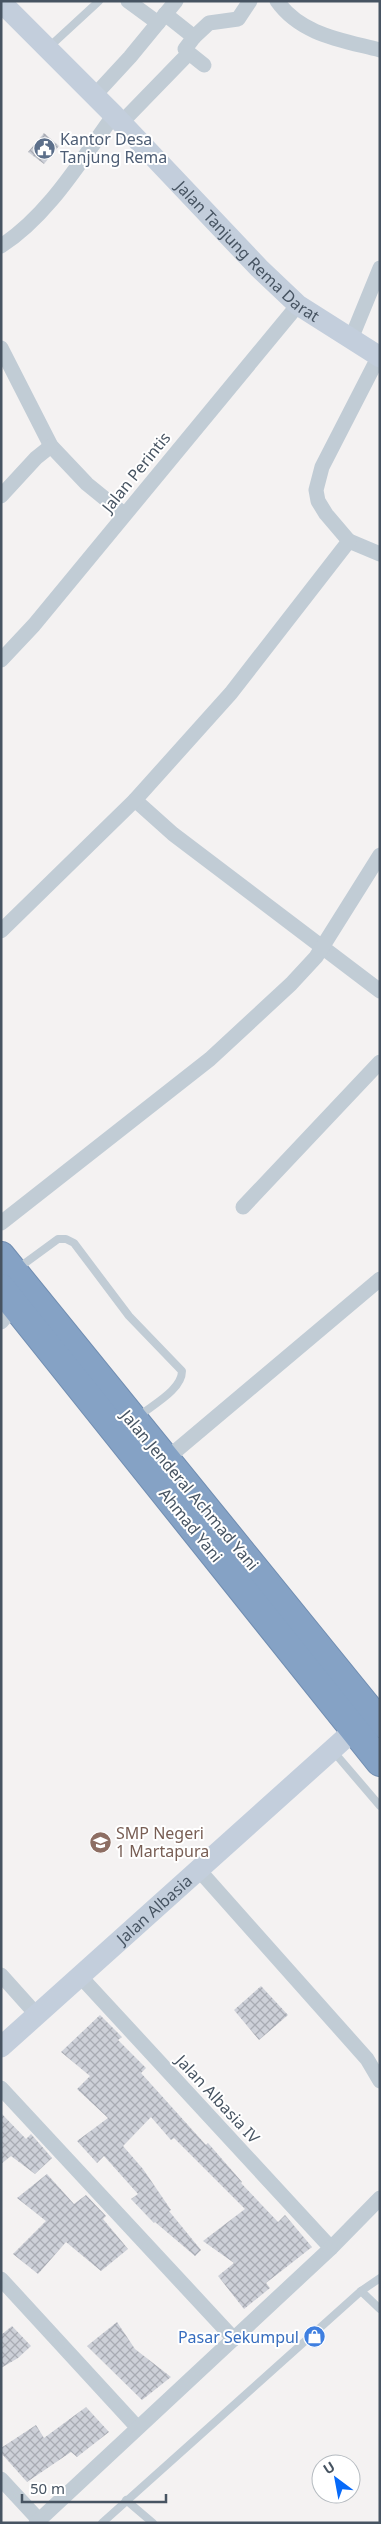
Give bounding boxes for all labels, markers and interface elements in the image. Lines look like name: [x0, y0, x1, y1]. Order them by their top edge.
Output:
place label: Kantor Desa Tanjung Rema: [60, 128, 167, 168]
public building icon: Kantor Desa Tanjung Rema: [32, 136, 56, 160]
street label: Jalan Tanjung Rema Darat: [169, 174, 324, 327]
street label: Jalan Perintis: [96, 427, 175, 518]
street label: Jalan Jenderal Achmad Yani: [115, 1404, 264, 1575]
street label: Ahmad Yani: [154, 1483, 228, 1567]
place label: SMP Negeri 1 Martapura: [116, 1822, 209, 1862]
school or university icon: SMP Negeri 1 Martapura: [88, 1830, 112, 1854]
street label: Jalan Albasia: [110, 1870, 197, 1950]
street label: Jalan Albasia IV: [170, 2048, 265, 2148]
shop icon: Pasar Sekumpul: [303, 2325, 327, 2349]
place label: Pasar Sekumpul: [178, 2326, 299, 2348]
north arrow: [311, 2454, 361, 2504]
text: U: [319, 2457, 338, 2478]
scale bar: [22, 2472, 166, 2504]
text: 50 m: [30, 2478, 65, 2498]

